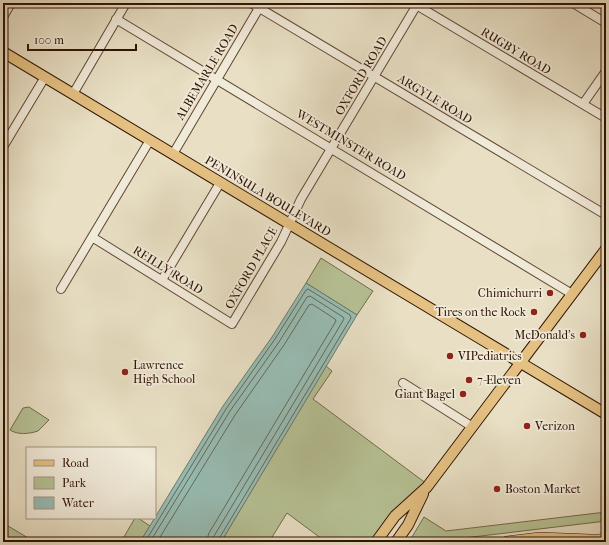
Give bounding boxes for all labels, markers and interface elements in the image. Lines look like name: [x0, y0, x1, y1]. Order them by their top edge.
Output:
street label: ALBEMARLE ROAD: [172, 22, 241, 123]
street label: RUGBY ROAD: [479, 25, 553, 77]
scale bar: [28, 26, 136, 52]
text: 100 m: [34, 33, 64, 47]
street label: OXFORD ROAD: [332, 34, 390, 118]
street label: ARGYLE ROAD: [394, 71, 475, 127]
street label: WESTMINSTER ROAD: [293, 106, 408, 183]
street label: PENINSULA BOULEVARD: [202, 153, 334, 239]
street label: OXFORD PLACE: [222, 225, 280, 311]
street label: REILLY ROAD: [130, 243, 206, 297]
place label: Chimichurri: [478, 286, 542, 300]
marker: Chimichurri: [545, 288, 555, 298]
place label: Tires on the Rock: [436, 305, 527, 319]
marker: Tires on the Rock: [529, 307, 539, 317]
place label: McDonald's: [515, 328, 576, 342]
marker: McDonald's: [578, 330, 588, 340]
place label: VIPediatrics: [457, 349, 522, 363]
marker: VIPediatrics: [445, 351, 455, 361]
place label: Lawrence High School: [133, 358, 196, 386]
marker: Lawrence High School: [120, 367, 130, 377]
place label: 7-Eleven: [477, 373, 521, 387]
marker: 7-Eleven: [464, 375, 474, 385]
place label: Giant Bagel: [395, 387, 456, 401]
marker: Giant Bagel: [458, 389, 468, 399]
place label: Verizon: [534, 419, 575, 433]
marker: Verizon: [522, 421, 532, 431]
legend: [26, 447, 156, 519]
text: Road: [62, 456, 89, 470]
text: Park: [62, 476, 87, 490]
place label: Boston Market: [505, 482, 582, 496]
marker: Boston Market: [492, 484, 502, 494]
text: Water: [61, 496, 95, 510]

